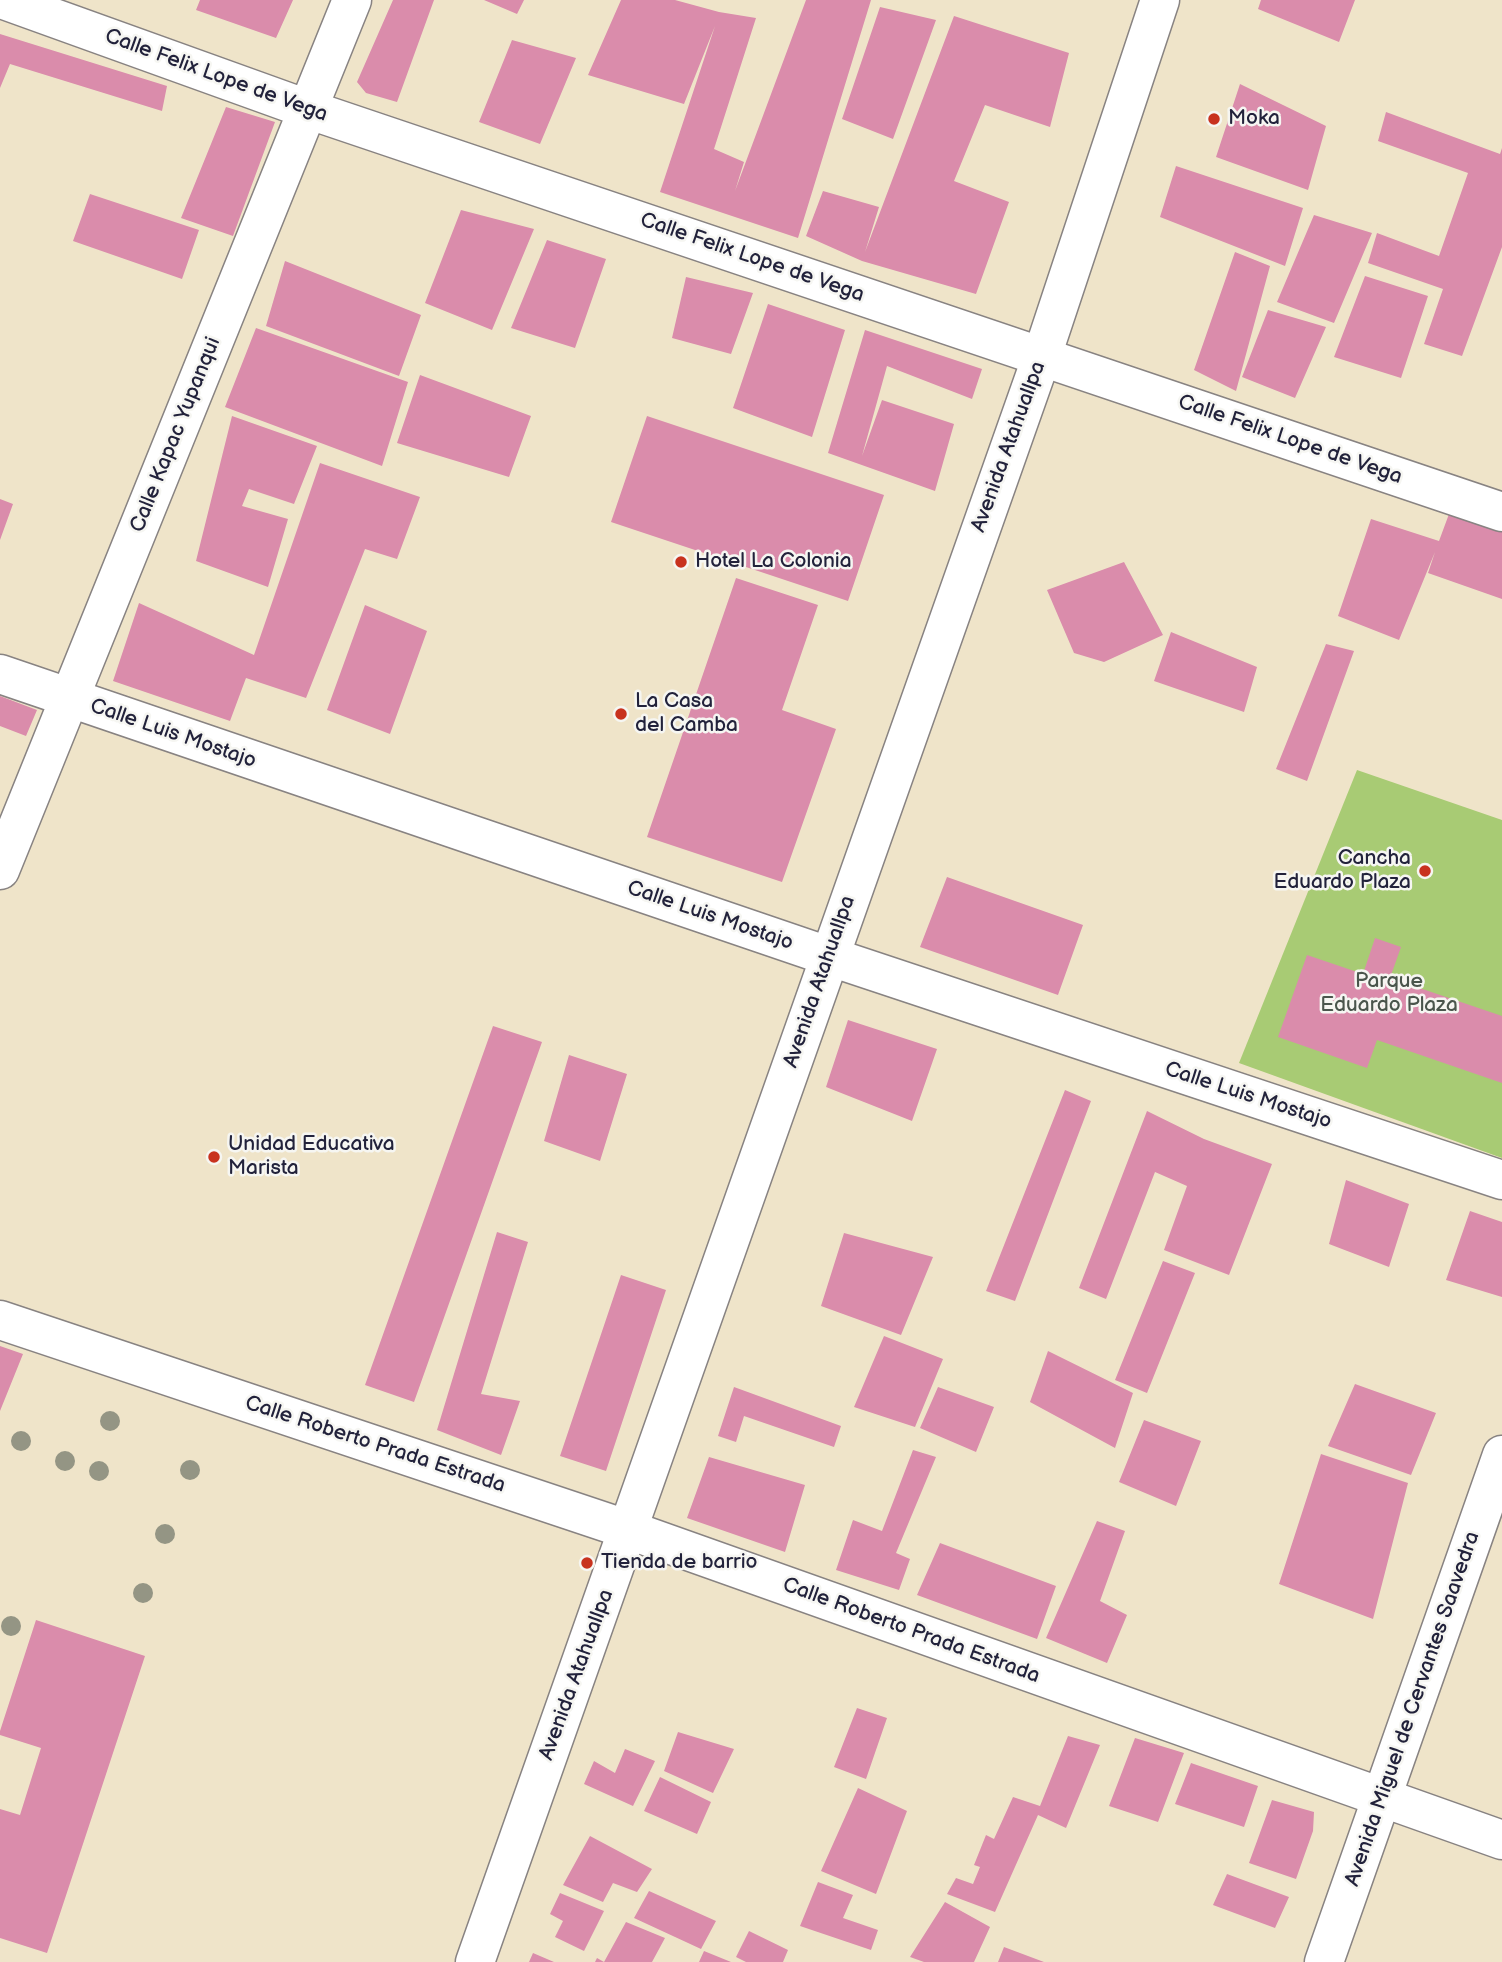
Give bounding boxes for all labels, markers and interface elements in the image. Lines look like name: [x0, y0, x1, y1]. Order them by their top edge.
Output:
street label: Calle Felix Lope de Vega: [101, 24, 331, 128]
place label: Moka: [1228, 106, 1280, 132]
marker: Moka: [1206, 111, 1222, 127]
street label: Calle Felix Lope de Vega: [637, 208, 867, 308]
street label: Calle Kapac Yupanqui: [125, 334, 227, 536]
street label: Avenida Atahuallpa: [966, 358, 1052, 536]
street label: Calle Felix Lope de Vega: [1175, 390, 1405, 490]
place label: Hotel La Colonia: [695, 549, 852, 575]
marker: Hotel La Colonia: [673, 554, 689, 570]
place label: La Casa del Camba: [635, 689, 738, 739]
street label: Calle Luis Mostajo: [87, 694, 259, 774]
marker: La Casa del Camba: [613, 706, 629, 722]
place label: Cancha Eduardo Plaza: [1273, 846, 1411, 896]
marker: Cancha Eduardo Plaza: [1417, 863, 1433, 879]
street label: Calle Luis Mostajo: [624, 876, 796, 956]
street label: Avenida Atahuallpa: [779, 893, 861, 1071]
park label: Parque Eduardo Plaza: [1320, 969, 1458, 1019]
street label: Calle Luis Mostajo: [1161, 1057, 1335, 1135]
place label: Unidad Educativa Marista: [228, 1132, 395, 1182]
marker: Unidad Educativa Marista: [206, 1149, 222, 1165]
street label: Calle Roberto Prada Estrada: [242, 1391, 508, 1499]
street label: Avenida Miguel de Cervantes Saavedra: [1340, 1528, 1486, 1890]
place label: Tienda de barrio: [601, 1550, 757, 1576]
marker: Tienda de barrio: [579, 1555, 595, 1571]
street label: Calle Roberto Prada Estrada: [779, 1573, 1043, 1689]
street label: Avenida Atahuallpa: [534, 1586, 620, 1764]

